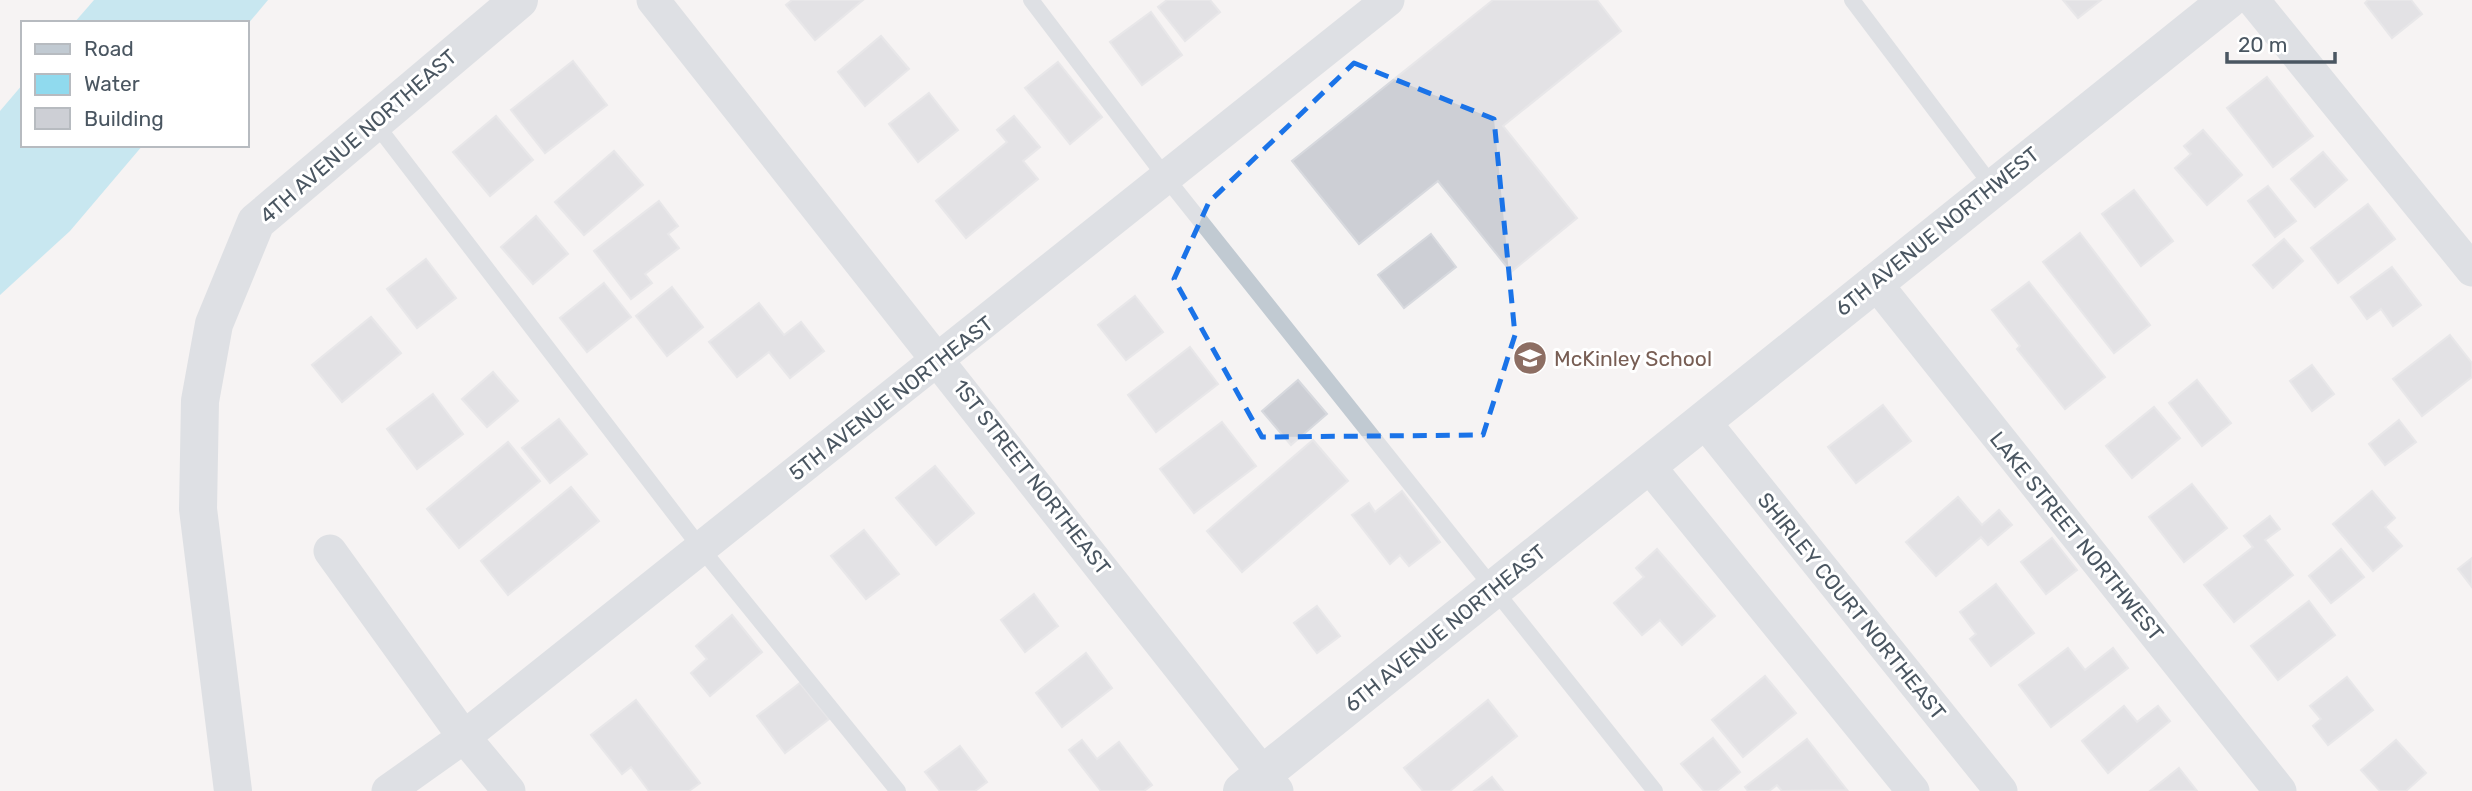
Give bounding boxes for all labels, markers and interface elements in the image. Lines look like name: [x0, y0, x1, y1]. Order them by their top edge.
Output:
legend: [21, 21, 248, 147]
scale bar: [2227, 21, 2336, 65]
text: 20 m: [2238, 32, 2287, 57]
text: Road: [84, 36, 134, 61]
street label: 4TH AVENUE NORTHEAST: [255, 44, 461, 228]
text: Water: [84, 71, 140, 96]
text: Building: [84, 106, 164, 131]
street label: 6TH AVENUE NORTHWEST: [1830, 141, 2044, 321]
street label: 5TH AVENUE NORTHEAST: [784, 311, 998, 485]
school or university icon: McKinley School: [1511, 339, 1549, 377]
place label: McKinley School: [1554, 346, 1712, 371]
street label: 1ST STREET NORTHEAST: [948, 374, 1116, 580]
street label: LAKE STREET NORTHWEST: [1985, 426, 2169, 646]
street label: SHIRLEY COURT NORTHEAST: [1753, 488, 1951, 724]
street label: 6TH AVENUE NORTHEAST: [1339, 539, 1551, 717]

